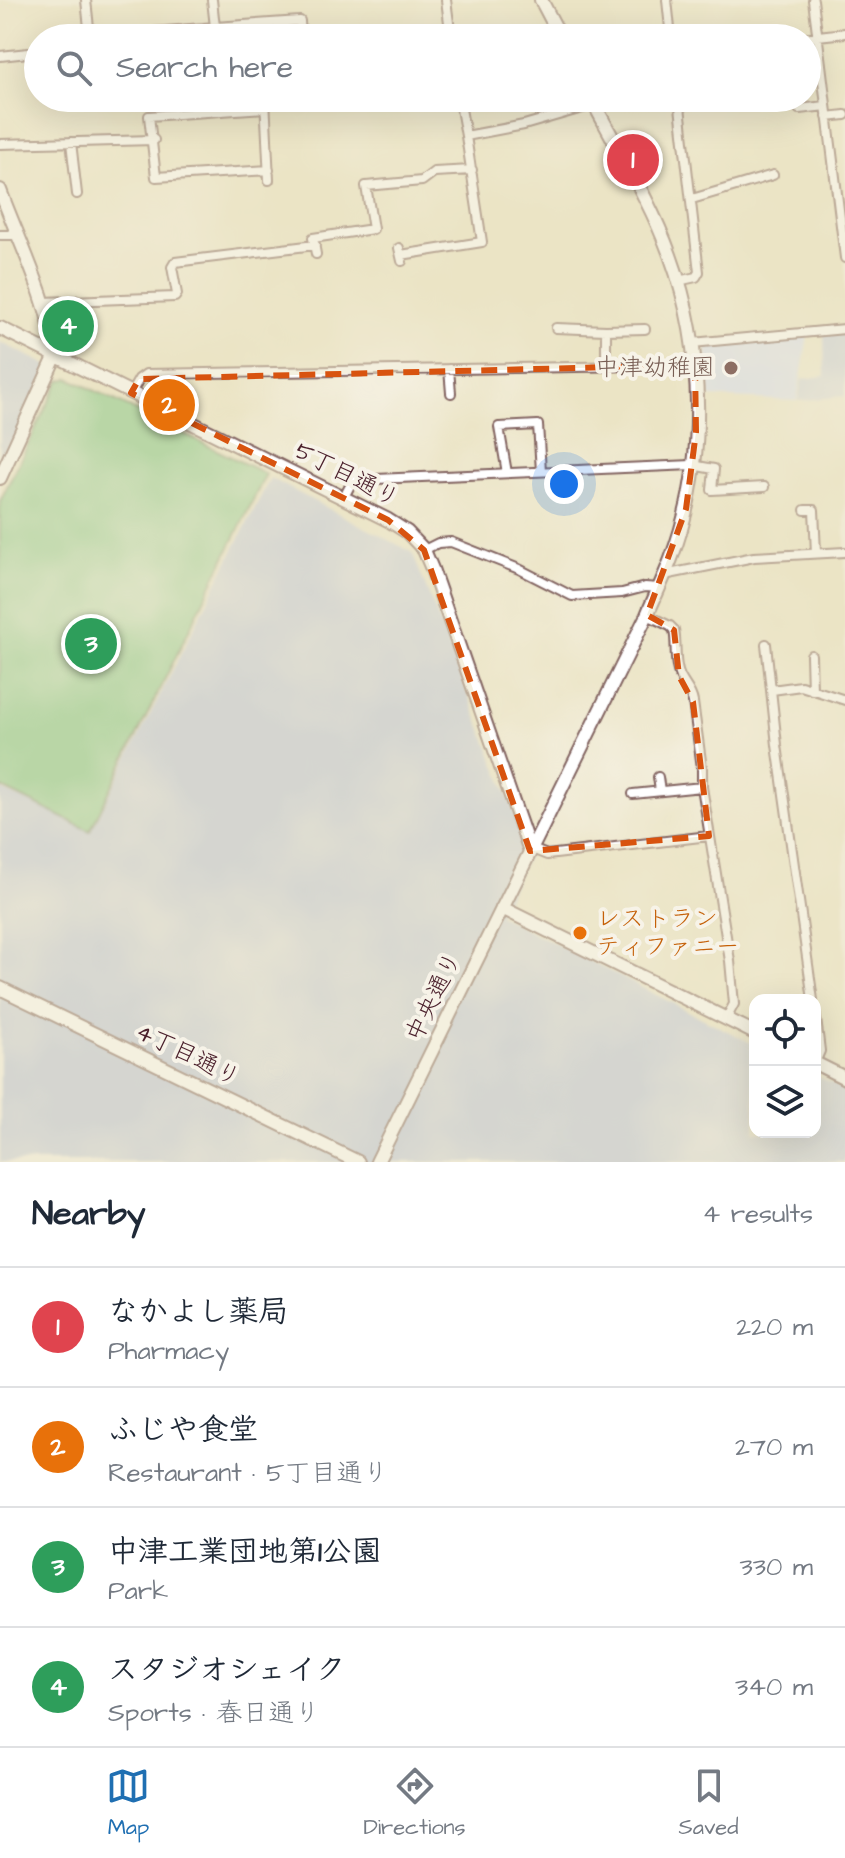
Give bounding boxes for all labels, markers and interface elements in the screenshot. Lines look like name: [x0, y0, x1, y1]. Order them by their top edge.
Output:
search box: [24, 24, 821, 112]
icon: search: [52, 46, 96, 90]
text: Search here: [116, 47, 293, 89]
pin: 1: [607, 130, 659, 190]
pin: 4: [42, 296, 94, 356]
place label: 中津幼稚園: [595, 351, 715, 385]
marker: 中津幼稚園: [722, 359, 740, 377]
pin: 2: [143, 375, 195, 435]
street label: 5丁目通り: [289, 434, 405, 516]
your location: [544, 464, 584, 504]
pin: 3: [65, 614, 117, 674]
place label: レストラン ティファニー: [596, 902, 740, 964]
marker: レストラン ティファニー: [571, 924, 589, 942]
street label: 中央通り: [398, 946, 470, 1048]
map controls: [749, 994, 821, 1138]
button: locate: [749, 994, 821, 1066]
street label: 4丁目通り: [130, 1015, 246, 1095]
button: layers: [749, 1066, 821, 1138]
text: Nearby: [32, 1190, 146, 1238]
text: 4 results: [703, 1196, 813, 1232]
text: なかよし薬局: [108, 1291, 289, 1333]
text: 1: [56, 1309, 60, 1345]
text: 220 m: [736, 1309, 813, 1345]
text: Pharmacy: [108, 1333, 229, 1369]
text: ふじや食堂: [108, 1409, 258, 1451]
text: 2: [51, 1429, 65, 1465]
text: 270 m: [735, 1429, 813, 1465]
text: Restaurant · 5丁目通り: [108, 1455, 389, 1491]
text: 中津工業団地第1公園: [108, 1531, 382, 1573]
text: 3: [51, 1549, 65, 1585]
text: 330 m: [739, 1549, 813, 1585]
text: Park: [108, 1573, 168, 1609]
text: スタジオシェイク: [108, 1649, 346, 1691]
text: 4: [49, 1669, 67, 1705]
text: 340 m: [735, 1669, 813, 1705]
text: Sports · 春日通り: [108, 1695, 320, 1731]
tab: Map: [106, 1764, 150, 1843]
tab: Directions: [363, 1764, 466, 1843]
tab: Saved: [679, 1764, 739, 1843]

